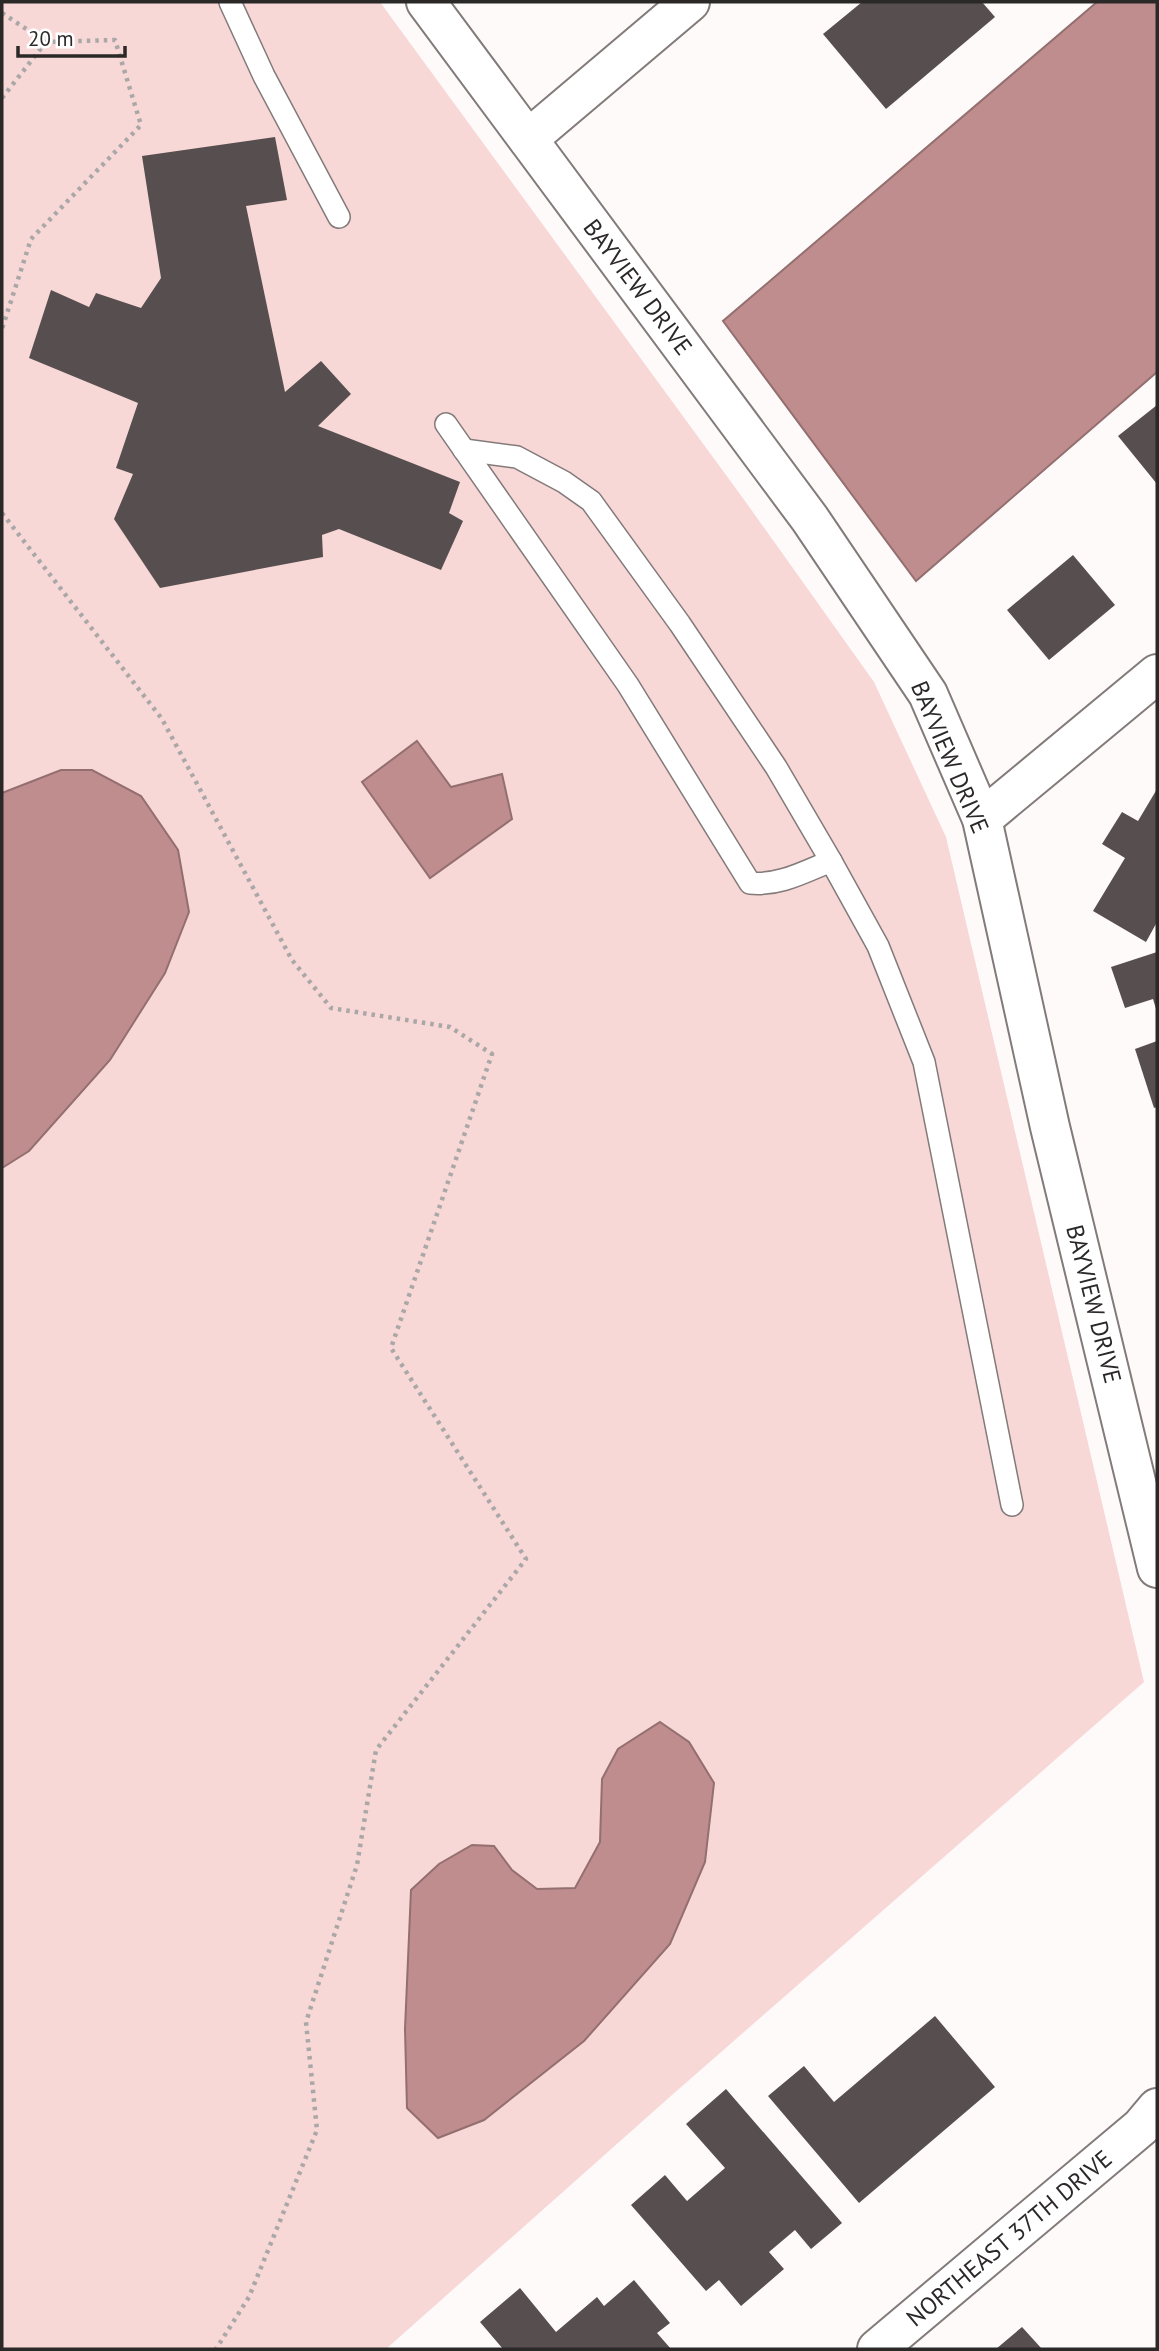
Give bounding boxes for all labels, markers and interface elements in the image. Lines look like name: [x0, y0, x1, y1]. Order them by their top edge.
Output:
scale bar: [18, 14, 124, 58]
text: 20 m: [28, 25, 74, 52]
street label: BAYVIEW DRIVE: [577, 213, 699, 361]
street label: BAYVIEW DRIVE: [904, 676, 996, 838]
street label: BAYVIEW DRIVE: [1059, 1221, 1129, 1387]
street label: NORTHEAST 37TH DRIVE: [900, 2143, 1118, 2333]

